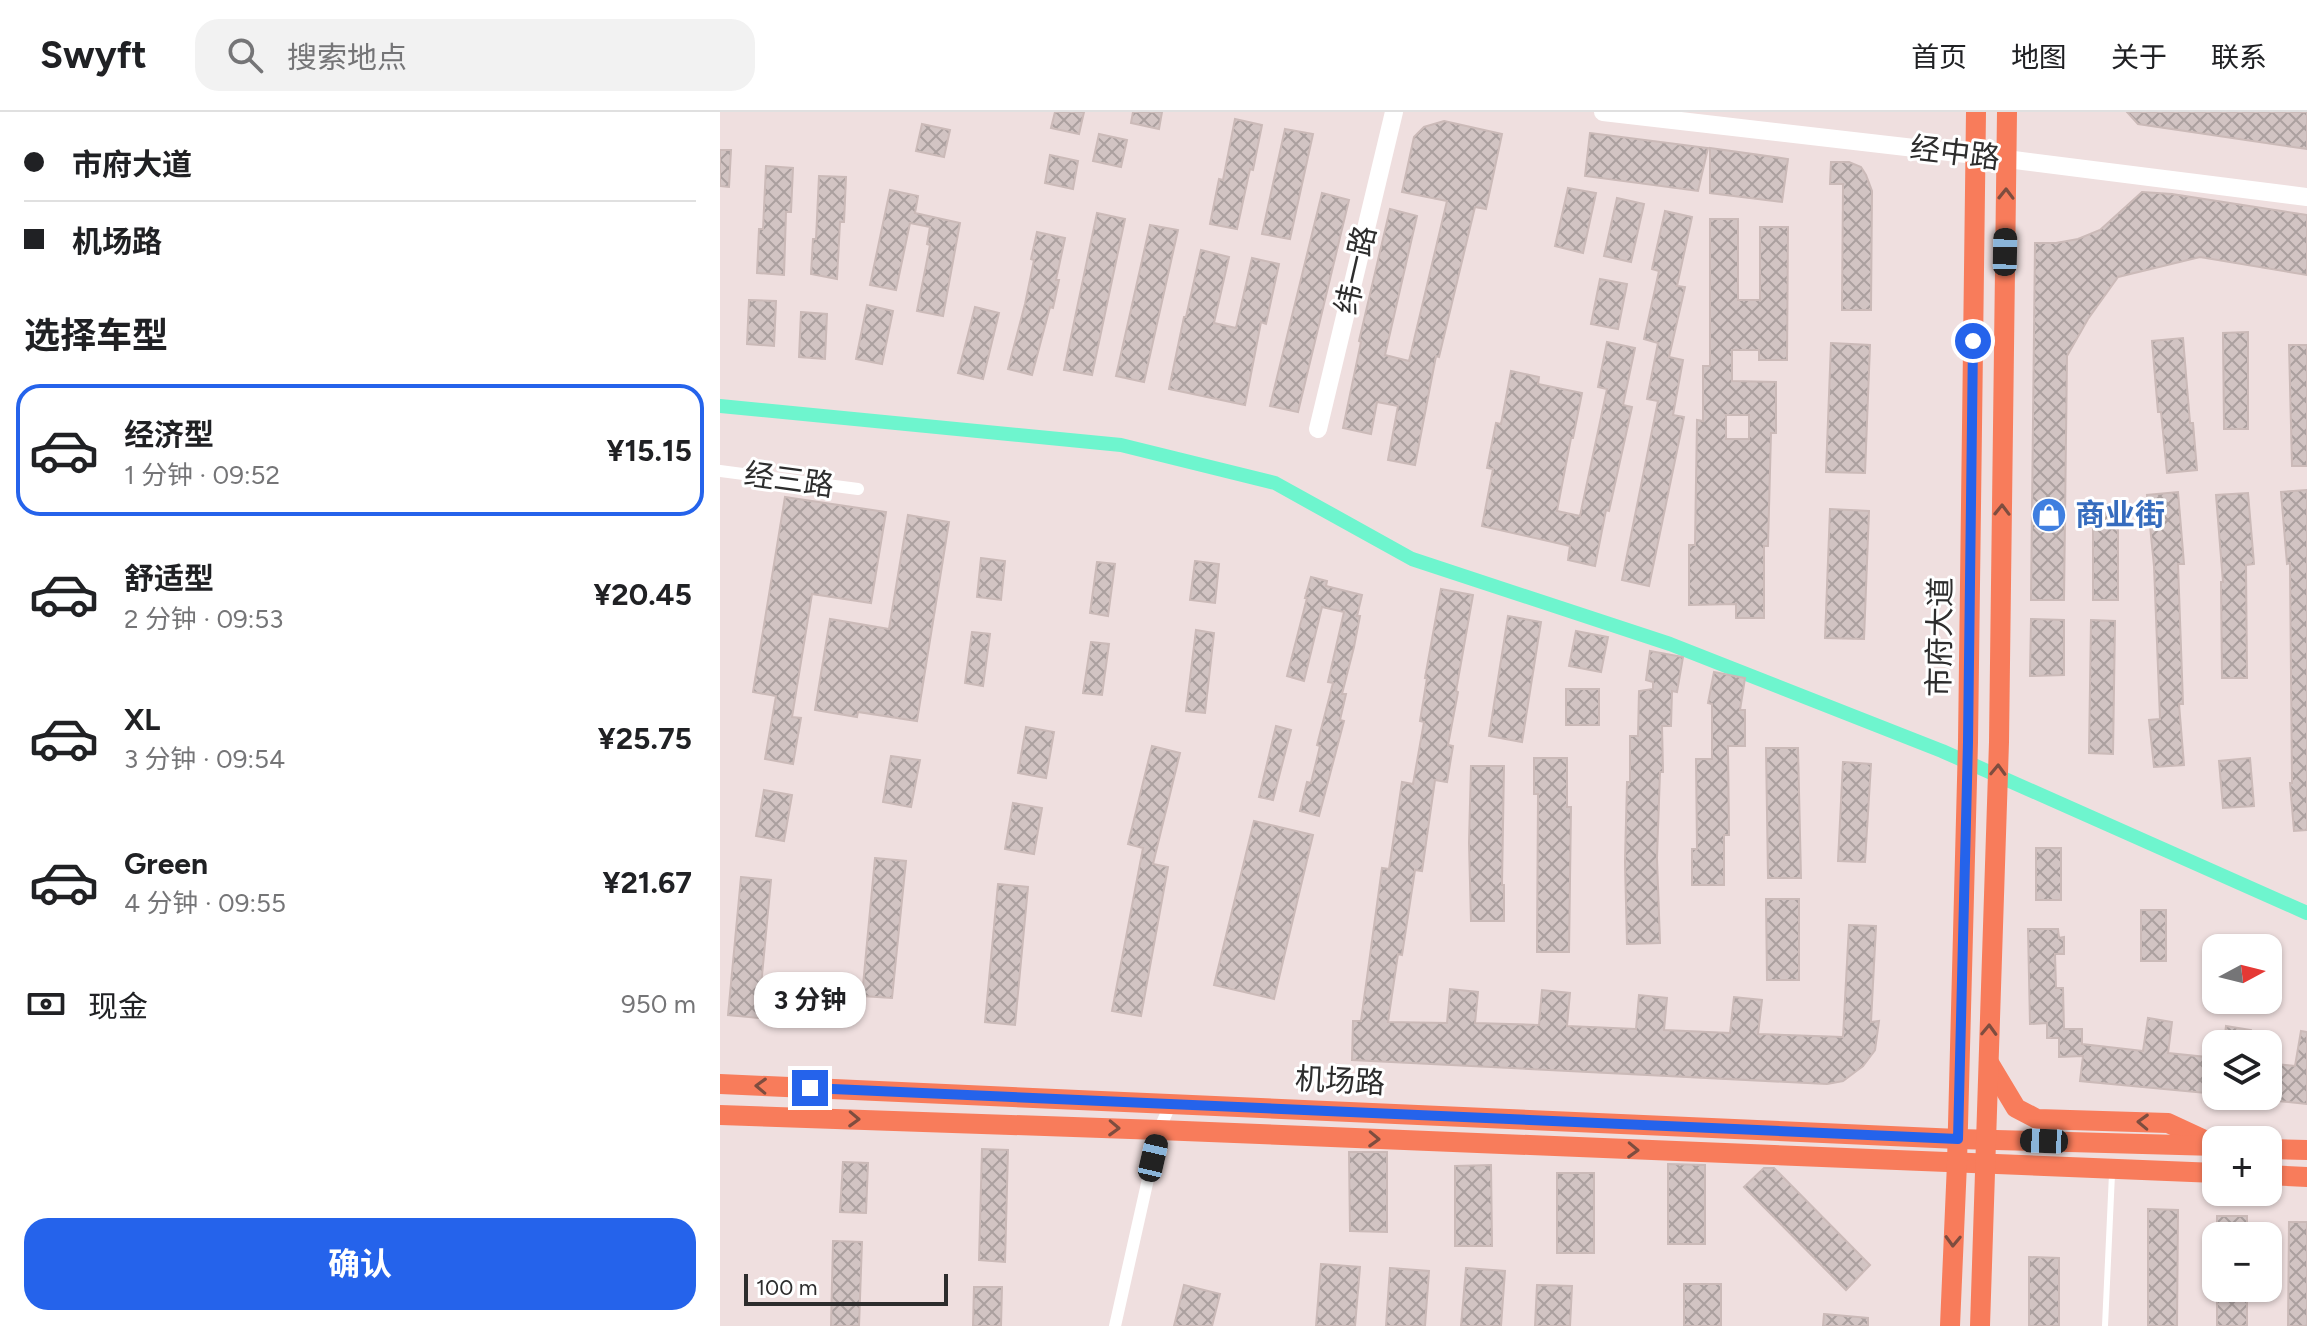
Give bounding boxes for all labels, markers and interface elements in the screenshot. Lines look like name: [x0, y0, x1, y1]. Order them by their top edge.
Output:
search box: [195, 19, 755, 91]
text: Swyft: [40, 32, 147, 78]
icon: search: [223, 33, 267, 77]
text: 搜索地点: [287, 39, 407, 76]
text: 首页: [1911, 40, 1967, 74]
text: 地图: [2011, 40, 2067, 74]
text: 关于: [2111, 40, 2167, 74]
text: 联系: [2211, 40, 2267, 74]
street label: 经中路: [1908, 129, 2002, 176]
text: 市府大道: [72, 146, 192, 183]
one-way arrow: [1997, 187, 2014, 200]
street label: 纬一路: [1327, 222, 1384, 318]
text: 机场路: [72, 223, 162, 260]
car: [1993, 228, 2017, 276]
text: 选择车型: [24, 314, 168, 357]
route start: [1955, 323, 1991, 359]
icon: car: [28, 414, 100, 486]
text: 经济型: [124, 416, 214, 453]
text: ¥15.15: [607, 432, 692, 469]
street label: 经三路: [742, 455, 836, 504]
text: 1 分钟 · 09:52: [124, 459, 280, 491]
shop icon: 商业街: [2030, 496, 2068, 534]
place label: 商业街: [2075, 496, 2165, 533]
one-way arrow: [1993, 503, 2010, 516]
icon: car: [28, 558, 100, 630]
text: 舒适型: [124, 560, 214, 597]
text: ¥20.45: [593, 576, 692, 613]
street label: 市府大道: [1920, 577, 1959, 697]
text: 2 分钟 · 09:53: [124, 603, 283, 635]
text: XL: [124, 701, 160, 738]
icon: car: [28, 702, 100, 774]
text: ¥25.75: [598, 720, 692, 757]
text: 3 分钟 · 09:54: [124, 743, 285, 775]
one-way arrow: [1989, 763, 2006, 776]
text: Green: [124, 845, 208, 882]
icon: car: [28, 846, 100, 918]
text: ¥21.67: [603, 864, 692, 901]
text: 4 分钟 · 09:55: [124, 887, 286, 919]
north arrow: [2202, 934, 2282, 1014]
map controls: [2202, 934, 2282, 1302]
callout: 3 分钟: [754, 972, 866, 1028]
icon: cash: [24, 982, 68, 1026]
text: 3 分钟: [774, 984, 846, 1016]
text: 现金: [88, 988, 148, 1025]
text: 950 m: [621, 988, 696, 1020]
one-way arrow: [1981, 1023, 1998, 1036]
button: layers: [2202, 1030, 2282, 1110]
street label: 机场路: [1294, 1060, 1386, 1101]
route end: [792, 1070, 828, 1106]
one-way arrow: [754, 1077, 767, 1094]
one-way arrow: [848, 1111, 861, 1128]
one-way arrow: [2136, 1114, 2149, 1131]
one-way arrow: [1108, 1120, 1121, 1137]
button: +: [2202, 1126, 2282, 1206]
car: [2020, 1128, 2068, 1154]
one-way arrow: [1368, 1130, 1381, 1147]
car: [1136, 1132, 1170, 1184]
one-way arrow: [1627, 1141, 1640, 1158]
button: 确认: [24, 1218, 696, 1310]
button: −: [2202, 1222, 2282, 1302]
one-way arrow: [1945, 1235, 1962, 1248]
scale bar: [744, 1270, 948, 1306]
text: 100 m: [756, 1274, 817, 1301]

